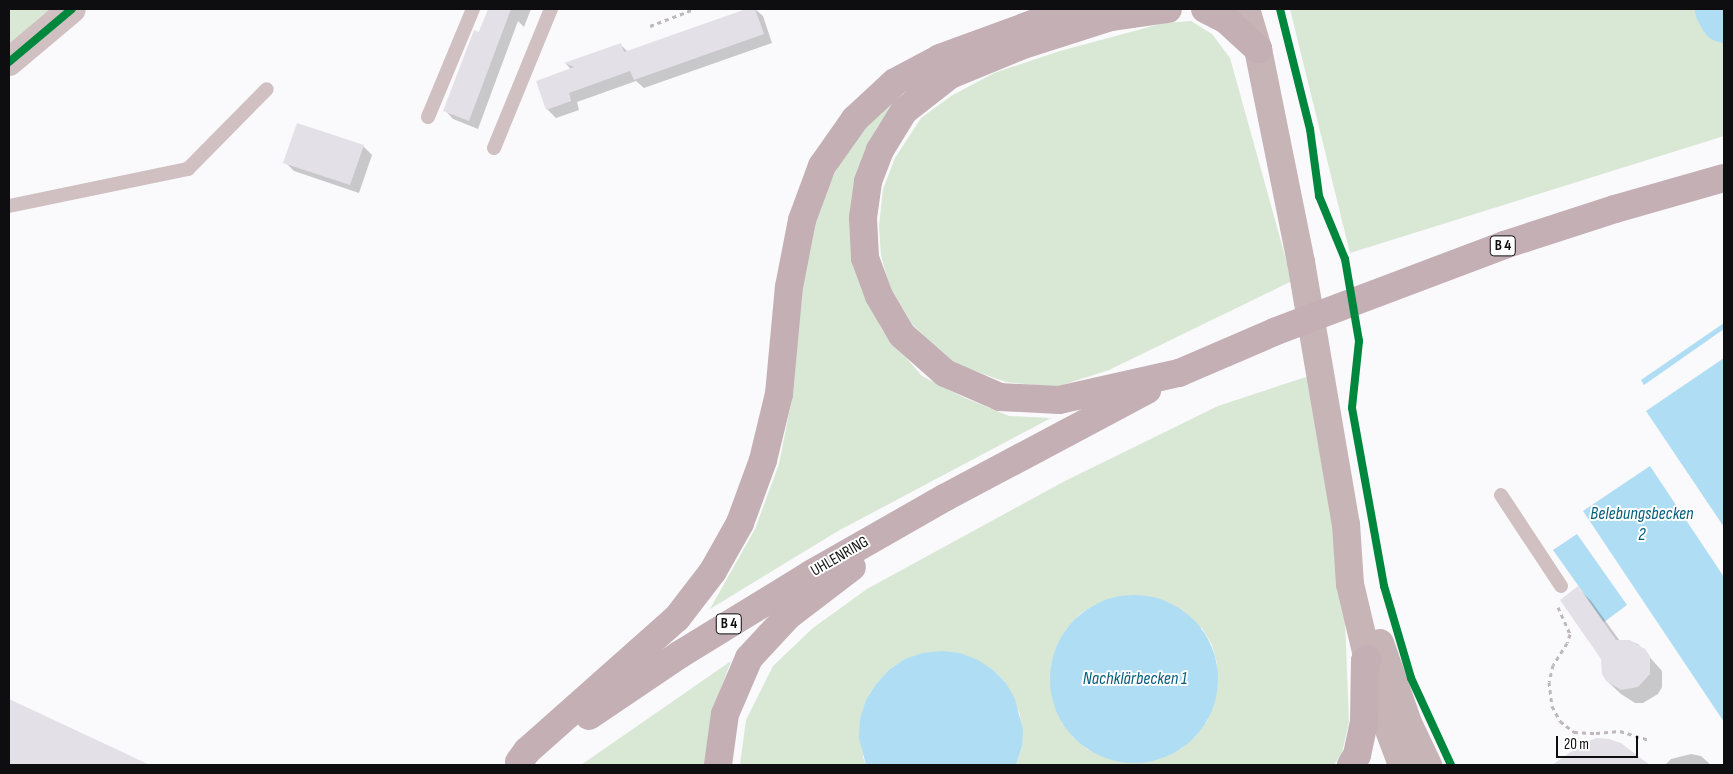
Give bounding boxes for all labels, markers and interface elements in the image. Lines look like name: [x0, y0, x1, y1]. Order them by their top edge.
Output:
road number: B 4: [1489, 234, 1517, 258]
water label: Belebungsbecken 2: [1590, 504, 1694, 546]
street label: UHLENRING: [808, 533, 872, 581]
road number: B 4: [715, 612, 743, 636]
water label: Nachklärbecken 1: [1083, 668, 1187, 690]
scale bar: [1558, 726, 1640, 758]
text: 20 m: [1564, 735, 1589, 754]

